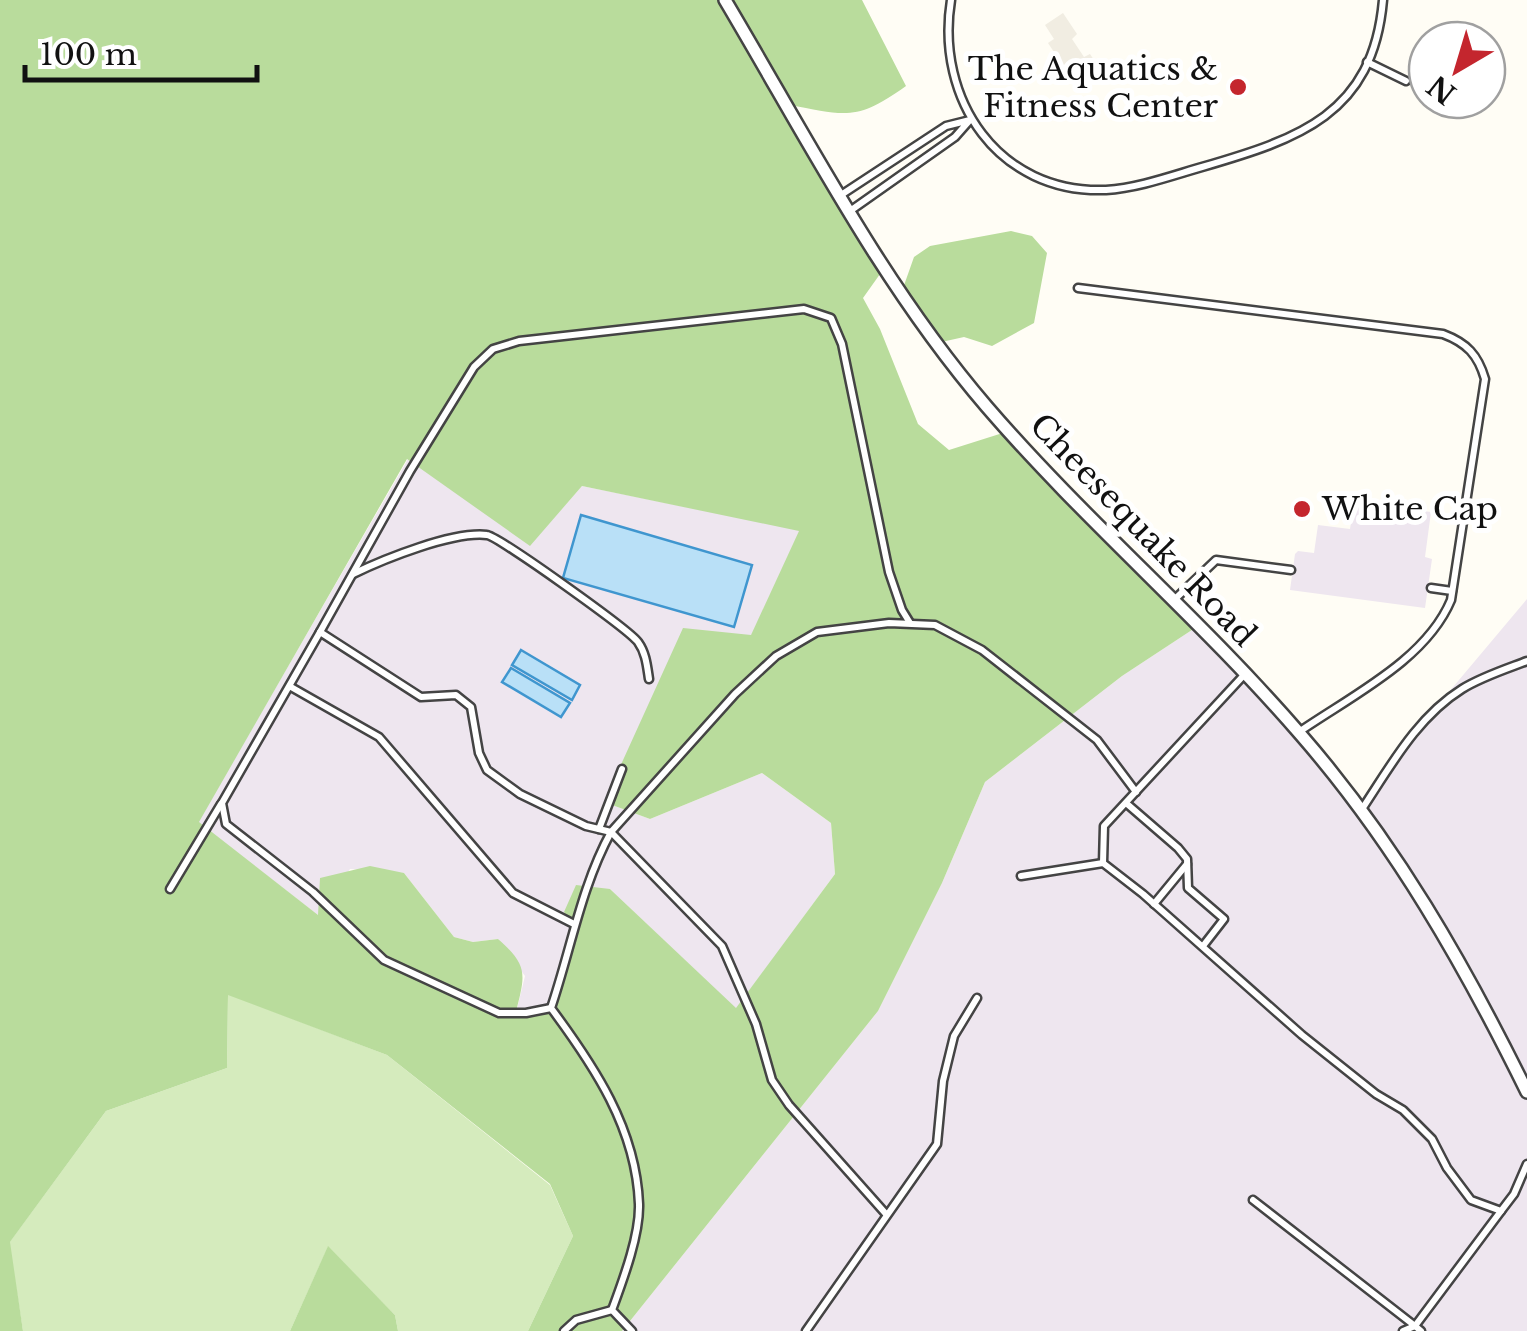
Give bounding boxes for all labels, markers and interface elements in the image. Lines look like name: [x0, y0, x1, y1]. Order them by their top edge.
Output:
scale bar: [25, 20, 258, 82]
north arrow: [1407, 20, 1507, 120]
text: 100 m: [40, 36, 137, 73]
place label: The Aquatics & Fitness Center: [968, 49, 1219, 126]
text: N: [1421, 67, 1463, 111]
marker: The Aquatics & Fitness Center: [1227, 76, 1249, 98]
street label: Cheesequake Road: [1021, 405, 1265, 655]
place label: White Cap: [1321, 489, 1498, 529]
marker: White Cap: [1291, 498, 1313, 520]

